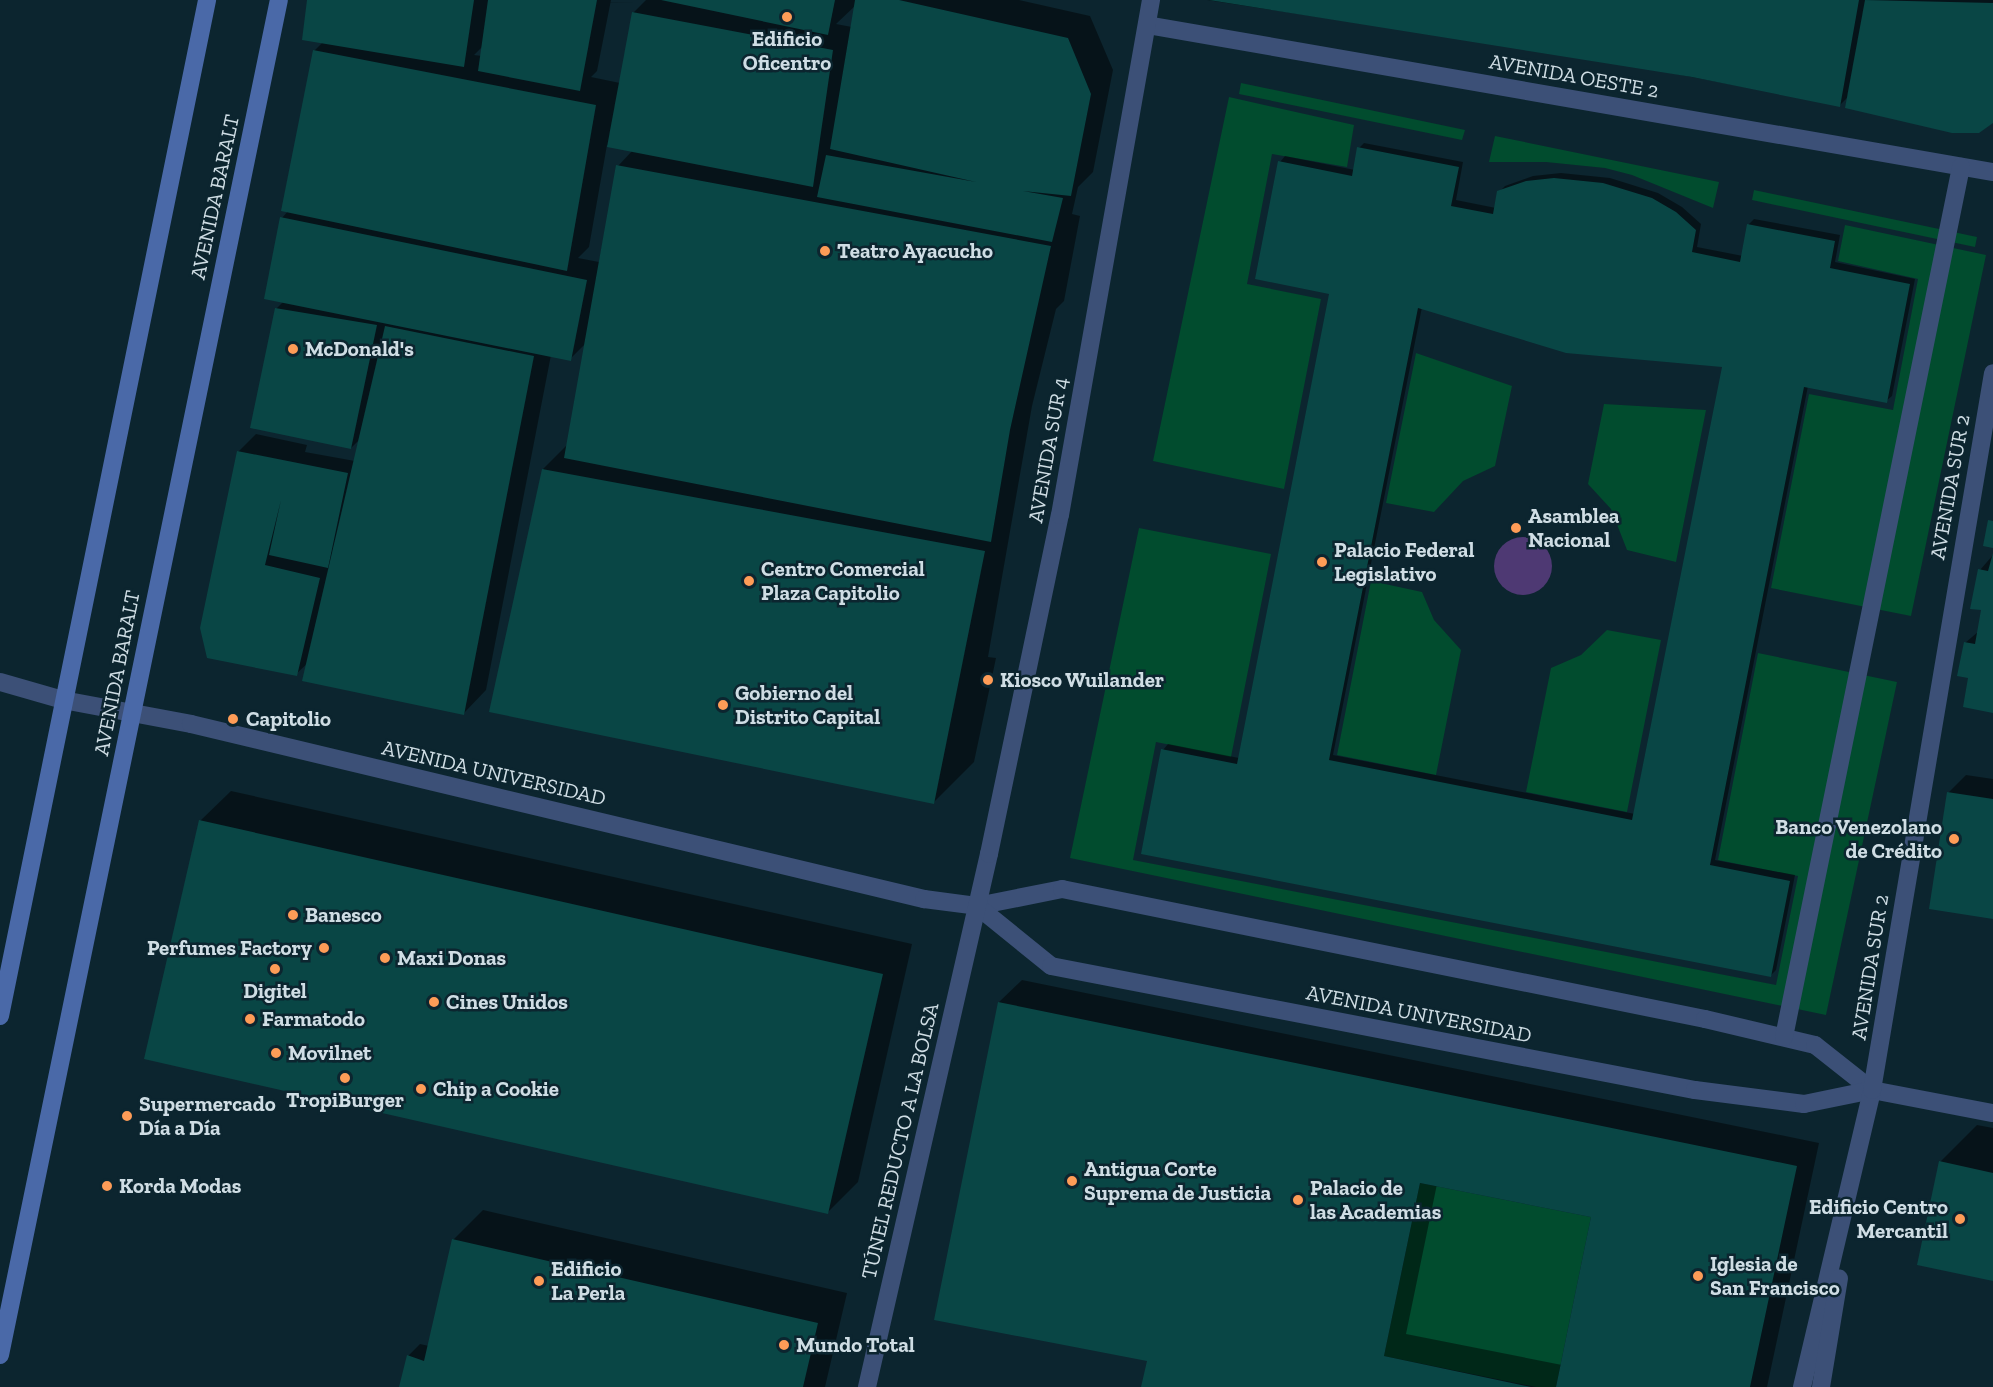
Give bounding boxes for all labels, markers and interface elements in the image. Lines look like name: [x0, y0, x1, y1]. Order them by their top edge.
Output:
marker: Edificio Oficentro: [780, 10, 794, 24]
place label: Edificio Oficentro: [743, 26, 831, 76]
street label: AVENIDA OESTE 2: [1487, 49, 1661, 103]
street label: AVENIDA BARALT: [185, 112, 245, 282]
place label: Teatro Ayacucho: [837, 238, 993, 264]
marker: Teatro Ayacucho: [818, 244, 832, 258]
place label: McDonald's: [305, 336, 414, 362]
marker: McDonald's: [286, 342, 300, 356]
street label: AVENIDA SUR 4: [1023, 375, 1073, 525]
street label: AVENIDA SUR 2: [1925, 412, 1975, 562]
place label: Asamblea Nacional: [1528, 503, 1619, 553]
marker: Asamblea Nacional: [1509, 521, 1523, 535]
place label: Palacio Federal Legislativo: [1334, 537, 1474, 587]
marker: Palacio Federal Legislativo: [1315, 555, 1329, 569]
place label: Centro Comercial Plaza Capitolio: [761, 556, 925, 606]
marker: Centro Comercial Plaza Capitolio: [742, 574, 756, 588]
street label: AVENIDA BARALT: [89, 588, 145, 758]
place label: Kiosco Wuilander: [1000, 667, 1165, 693]
marker: Kiosco Wuilander: [981, 673, 995, 687]
place label: Gobierno del Distrito Capital: [735, 680, 880, 730]
marker: Gobierno del Distrito Capital: [716, 698, 730, 712]
place label: Capitolio: [246, 706, 331, 732]
marker: Capitolio: [224, 710, 242, 728]
street label: AVENIDA UNIVERSIDAD: [379, 735, 609, 811]
place label: Banco Venezolano de Crédito: [1774, 814, 1942, 864]
marker: Banco Venezolano de Crédito: [1947, 832, 1961, 846]
street label: AVENIDA SUR 2: [1846, 892, 1894, 1042]
place label: Banesco: [305, 902, 382, 928]
marker: Banesco: [286, 908, 300, 922]
place label: Perfumes Factory: [147, 935, 312, 961]
marker: Perfumes Factory: [317, 941, 331, 955]
place label: Maxi Donas: [397, 945, 506, 971]
marker: Maxi Donas: [378, 951, 392, 965]
marker: Digitel: [268, 962, 282, 976]
place label: Digitel: [243, 978, 307, 1004]
street label: AVENIDA UNIVERSIDAD: [1304, 980, 1534, 1048]
place label: Cines Unidos: [446, 989, 568, 1015]
marker: Cines Unidos: [427, 995, 441, 1009]
street label: TÚNEL REDUCTO A LA BOLSA: [856, 999, 944, 1283]
place label: Farmatodo: [262, 1006, 365, 1032]
marker: Farmatodo: [243, 1012, 257, 1026]
place label: Movilnet: [288, 1040, 371, 1066]
marker: Movilnet: [269, 1046, 283, 1060]
marker: TropiBurger: [338, 1071, 352, 1085]
place label: Chip a Cookie: [433, 1076, 559, 1102]
marker: Chip a Cookie: [414, 1082, 428, 1096]
place label: TropiBurger: [286, 1087, 404, 1113]
place label: Supermercado Día a Día: [139, 1091, 276, 1141]
marker: Supermercado Día a Día: [120, 1109, 134, 1123]
place label: Antigua Corte Suprema de Justicia: [1084, 1156, 1271, 1206]
place label: Korda Modas: [119, 1173, 241, 1199]
marker: Antigua Corte Suprema de Justicia: [1065, 1174, 1079, 1188]
place label: Palacio de las Academias: [1310, 1175, 1442, 1225]
marker: Korda Modas: [100, 1179, 114, 1193]
marker: Palacio de las Academias: [1291, 1193, 1305, 1207]
place label: Edificio Centro Mercantil: [1809, 1194, 1948, 1244]
marker: Edificio Centro Mercantil: [1953, 1212, 1967, 1226]
place label: Iglesia de San Francisco: [1710, 1251, 1840, 1301]
place label: Edificio La Perla: [551, 1256, 625, 1306]
marker: Iglesia de San Francisco: [1691, 1269, 1705, 1283]
marker: Edificio La Perla: [532, 1274, 546, 1288]
place label: Mundo Total: [796, 1332, 915, 1358]
marker: Mundo Total: [777, 1338, 791, 1352]

